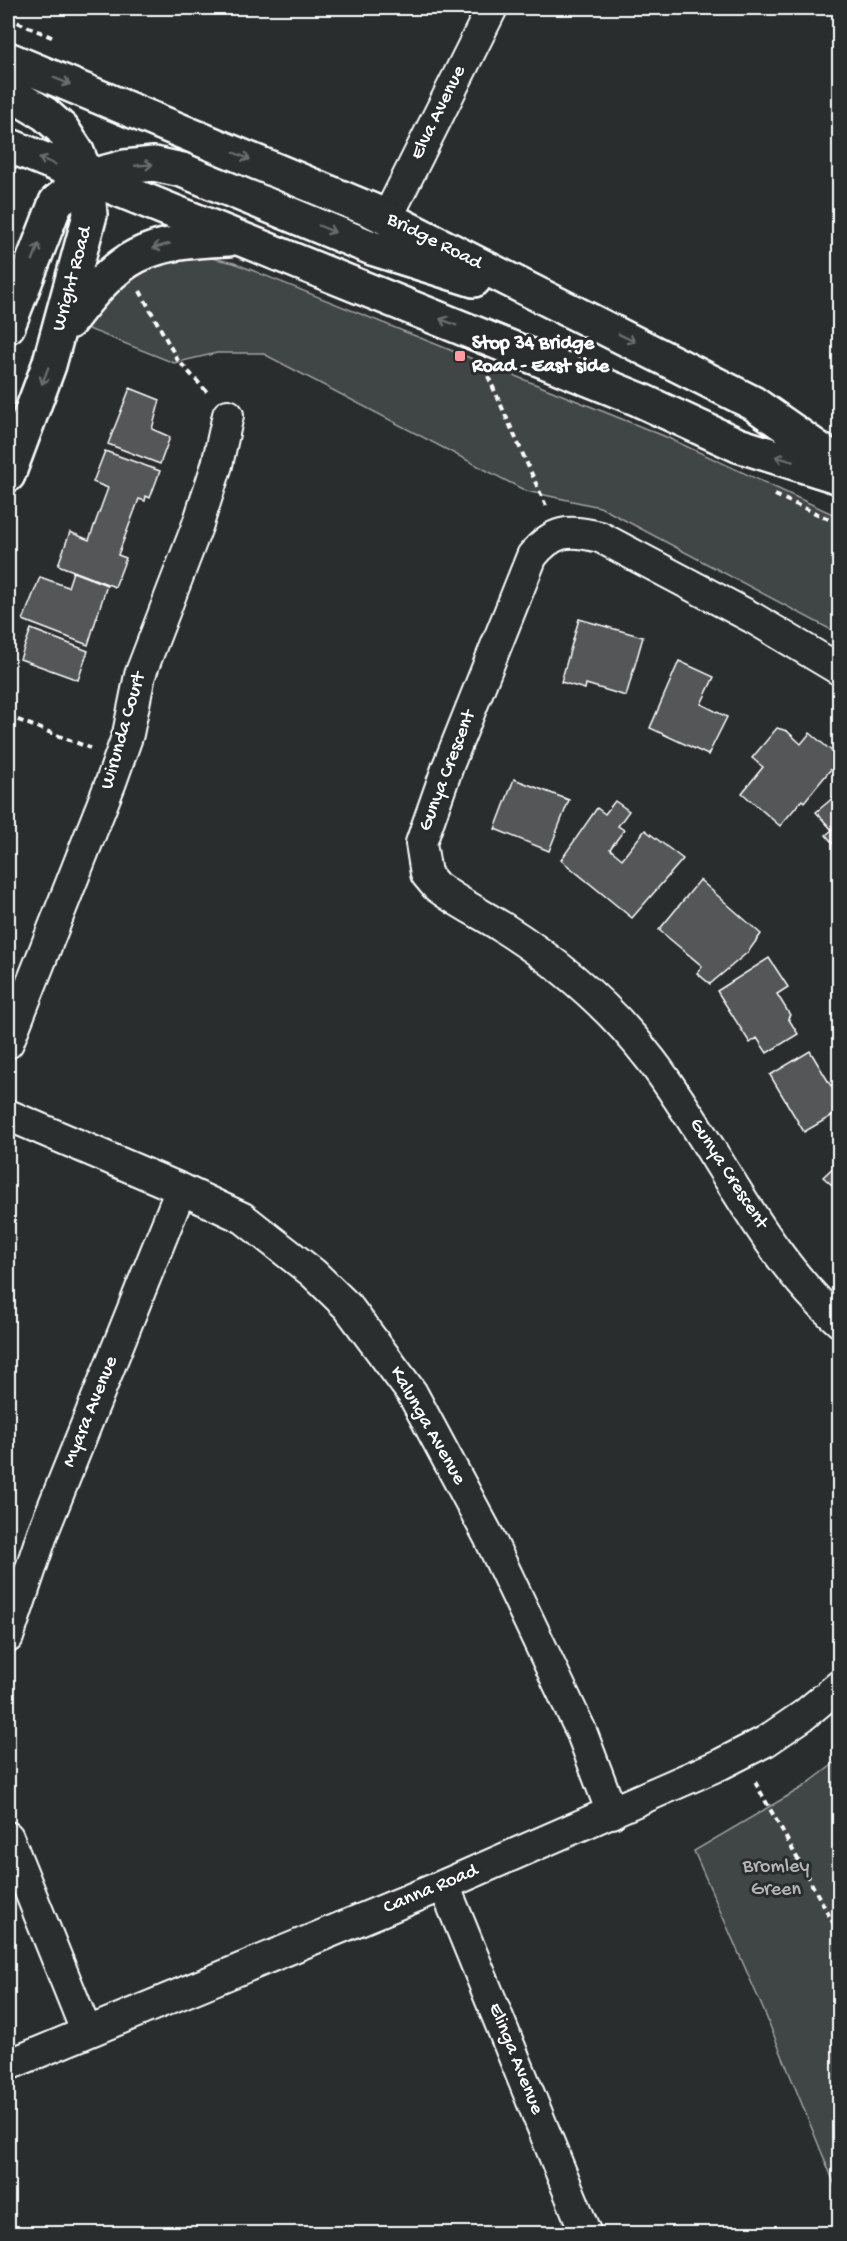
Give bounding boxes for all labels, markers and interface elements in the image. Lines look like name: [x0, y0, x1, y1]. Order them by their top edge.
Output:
street label: Elva Avenue: [406, 62, 472, 164]
one-way arrow: [52, 76, 71, 87]
one-way arrow: [232, 151, 250, 162]
one-way arrow: [39, 155, 57, 166]
one-way arrow: [134, 159, 154, 170]
street label: Bridge Road: [382, 208, 487, 277]
street label: Wright Road: [48, 222, 99, 334]
one-way arrow: [318, 224, 336, 235]
one-way arrow: [152, 240, 171, 252]
one-way arrow: [32, 244, 43, 262]
one-way arrow: [439, 316, 457, 327]
place label: Stop 34 Bridge Road - East side: [471, 333, 610, 379]
one-way arrow: [618, 333, 636, 344]
marker: Stop 34 Bridge Road - East side: [453, 349, 467, 363]
one-way arrow: [38, 366, 49, 385]
one-way arrow: [775, 453, 794, 464]
street label: Wirunda Court: [96, 668, 152, 792]
street label: Gunya Crescent: [414, 706, 482, 835]
street label: Gunya Crescent: [684, 1114, 773, 1235]
street label: Myara Avenue: [58, 1352, 124, 1471]
street label: Kalunga Avenue: [384, 1363, 470, 1490]
park label: Bromley Green: [742, 1856, 809, 1902]
street label: Canna Road: [380, 1859, 484, 1920]
street label: Elinga Avenue: [482, 2000, 548, 2119]

